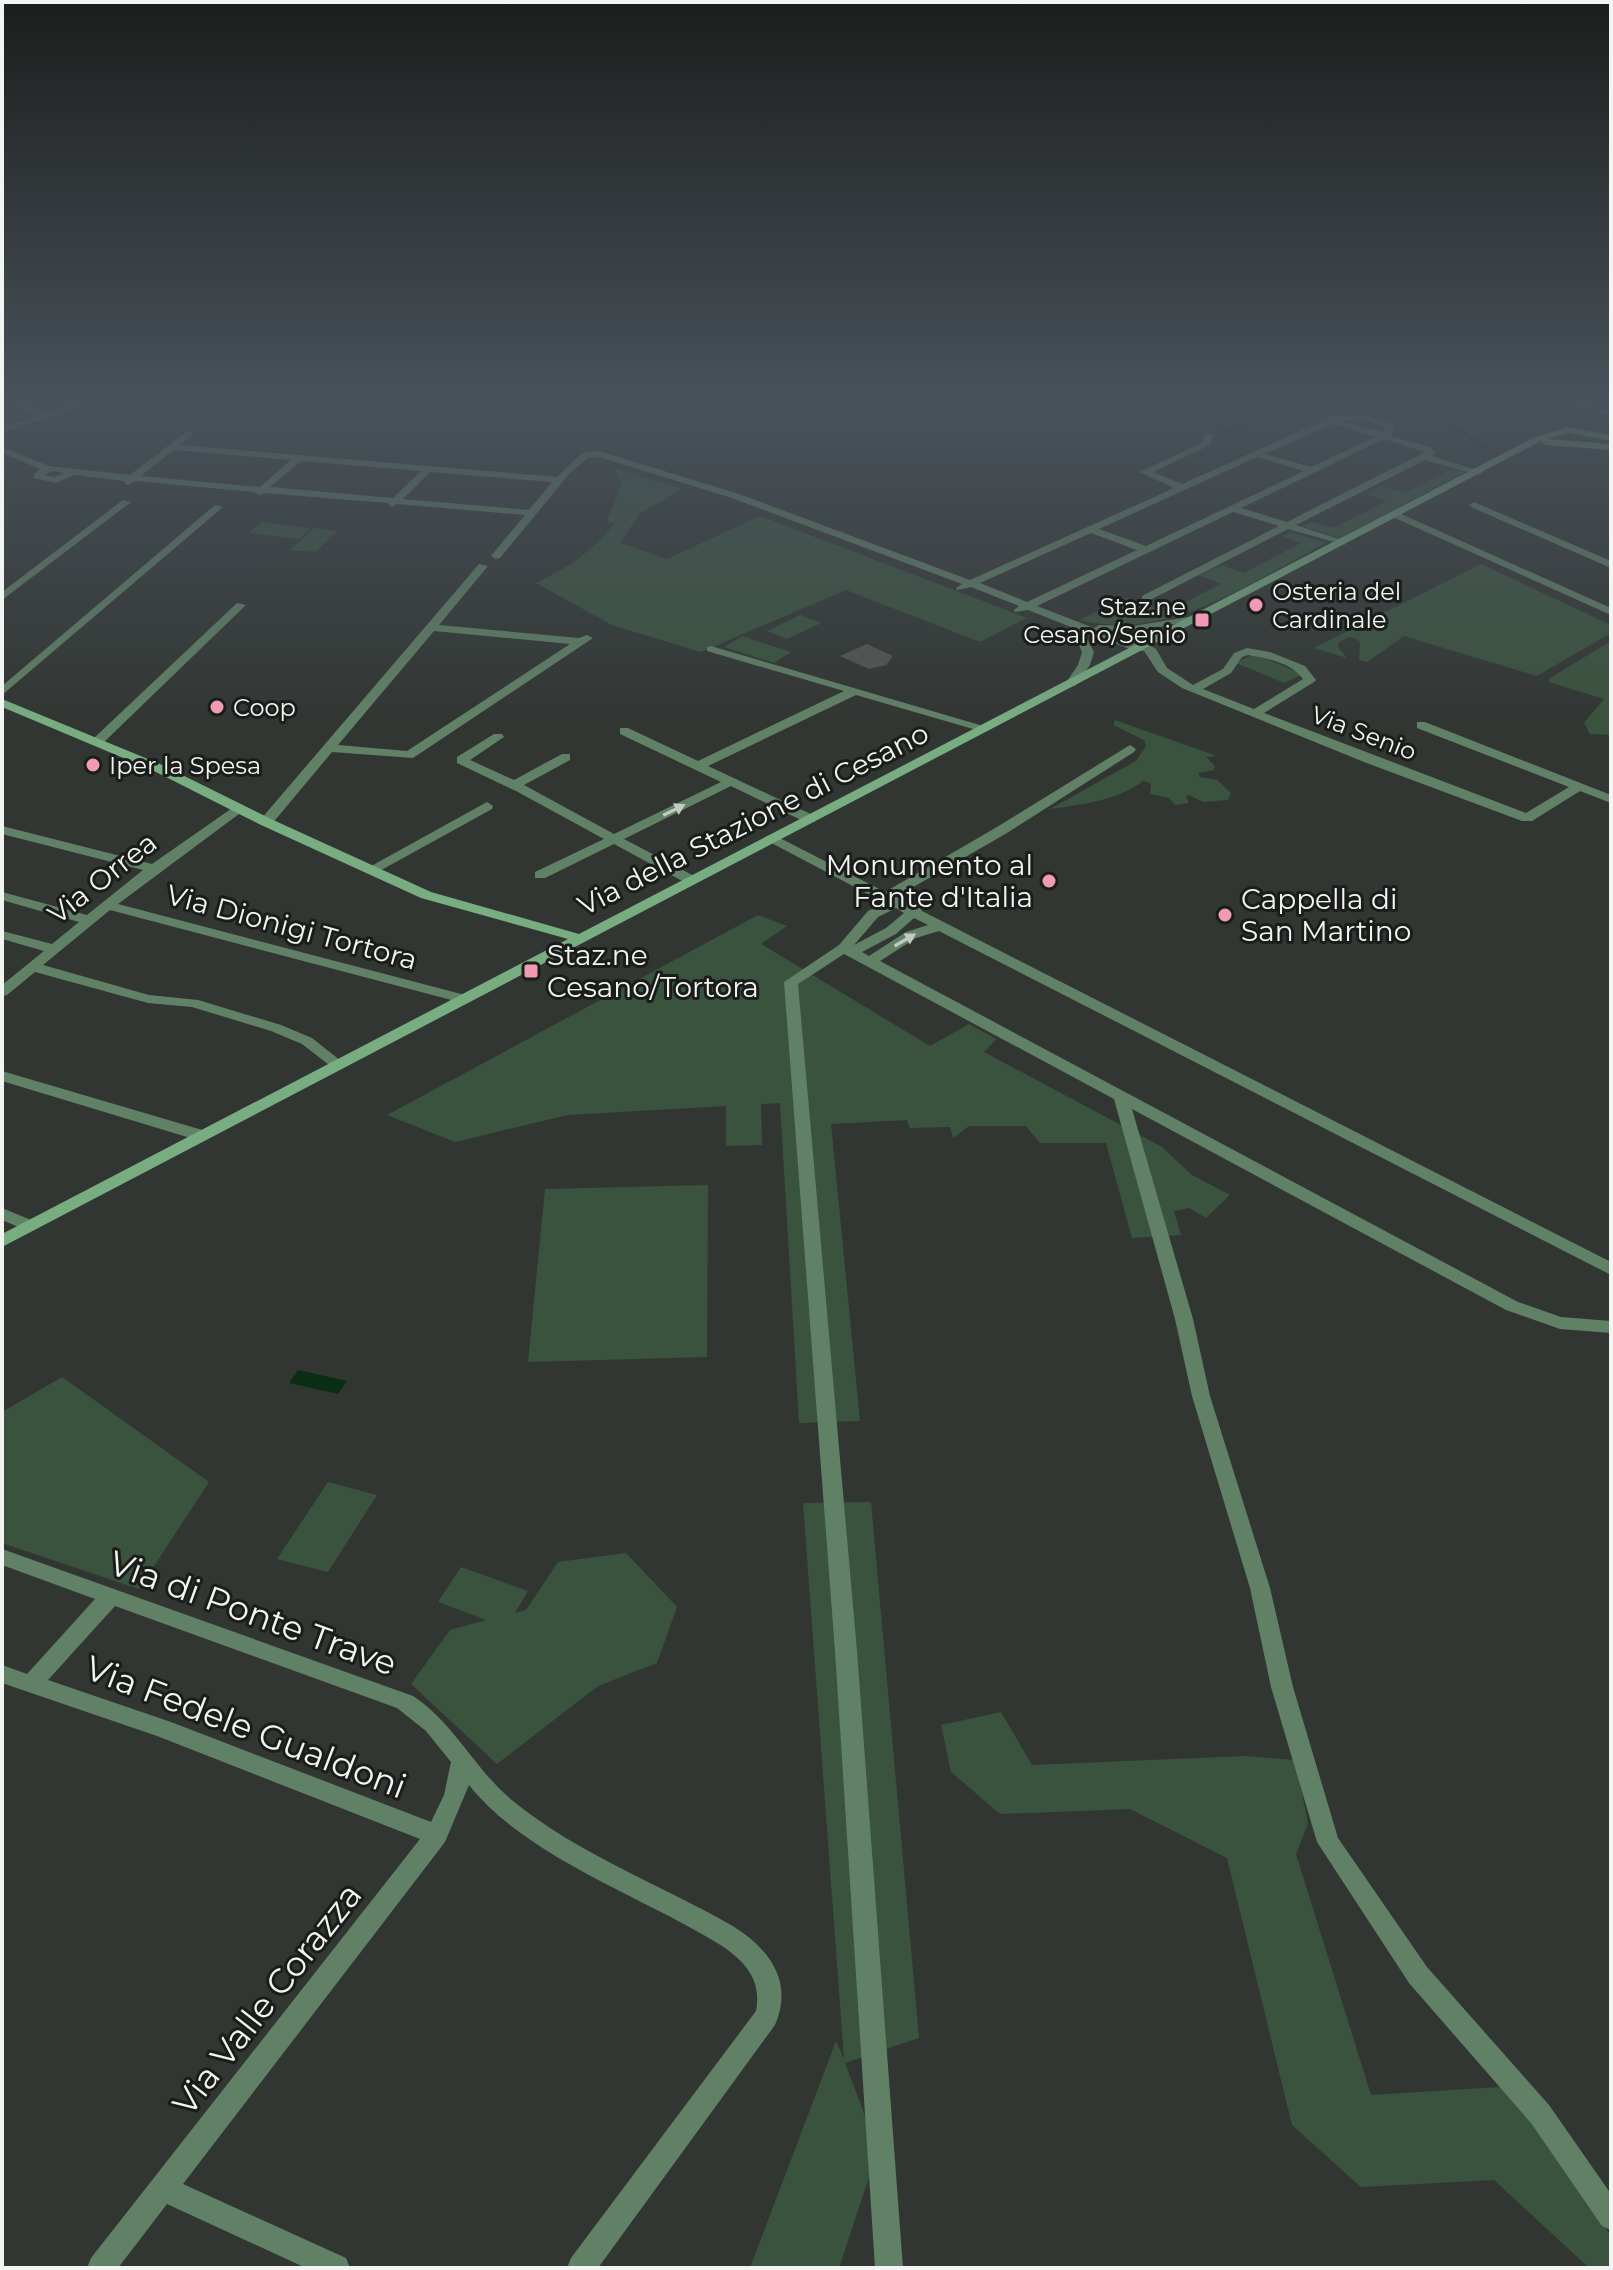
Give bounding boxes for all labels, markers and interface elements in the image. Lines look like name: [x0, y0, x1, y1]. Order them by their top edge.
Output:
place label: Osteria del Cardinale: [1272, 577, 1401, 634]
place label: Staz.ne Cesano/Senio: [1023, 592, 1186, 649]
marker: Osteria del Cardinale: [1247, 596, 1265, 614]
marker: Staz.ne Cesano/Senio: [1193, 611, 1211, 629]
place label: Coop: [233, 693, 296, 722]
marker: Coop: [208, 698, 226, 716]
street label: Via Senio: [1307, 700, 1421, 766]
street label: Via della Stazione di Cesano: [572, 716, 934, 922]
place label: Iper la Spesa: [109, 751, 261, 780]
marker: Iper la Spesa: [84, 756, 102, 774]
one-way arrow: [662, 803, 685, 817]
street label: Via Orrea: [41, 825, 163, 931]
place label: Monumento al Fante d'Italia: [826, 848, 1033, 914]
marker: Monumento al Fante d'Italia: [1040, 872, 1058, 890]
street label: Via Dionigi Tortora: [163, 877, 421, 977]
place label: Cappella di San Martino: [1241, 882, 1411, 948]
marker: Cappella di San Martino: [1216, 906, 1234, 924]
one-way arrow: [894, 933, 916, 947]
place label: Staz.ne Cesano/Tortora: [547, 938, 759, 1004]
marker: Staz.ne Cesano/Tortora: [522, 962, 540, 980]
street label: Via di Ponte Trave: [104, 1541, 402, 1685]
street label: Via Fedele Gualdoni: [80, 1647, 412, 1807]
street label: Via Valle Corazza: [163, 1875, 371, 2123]

